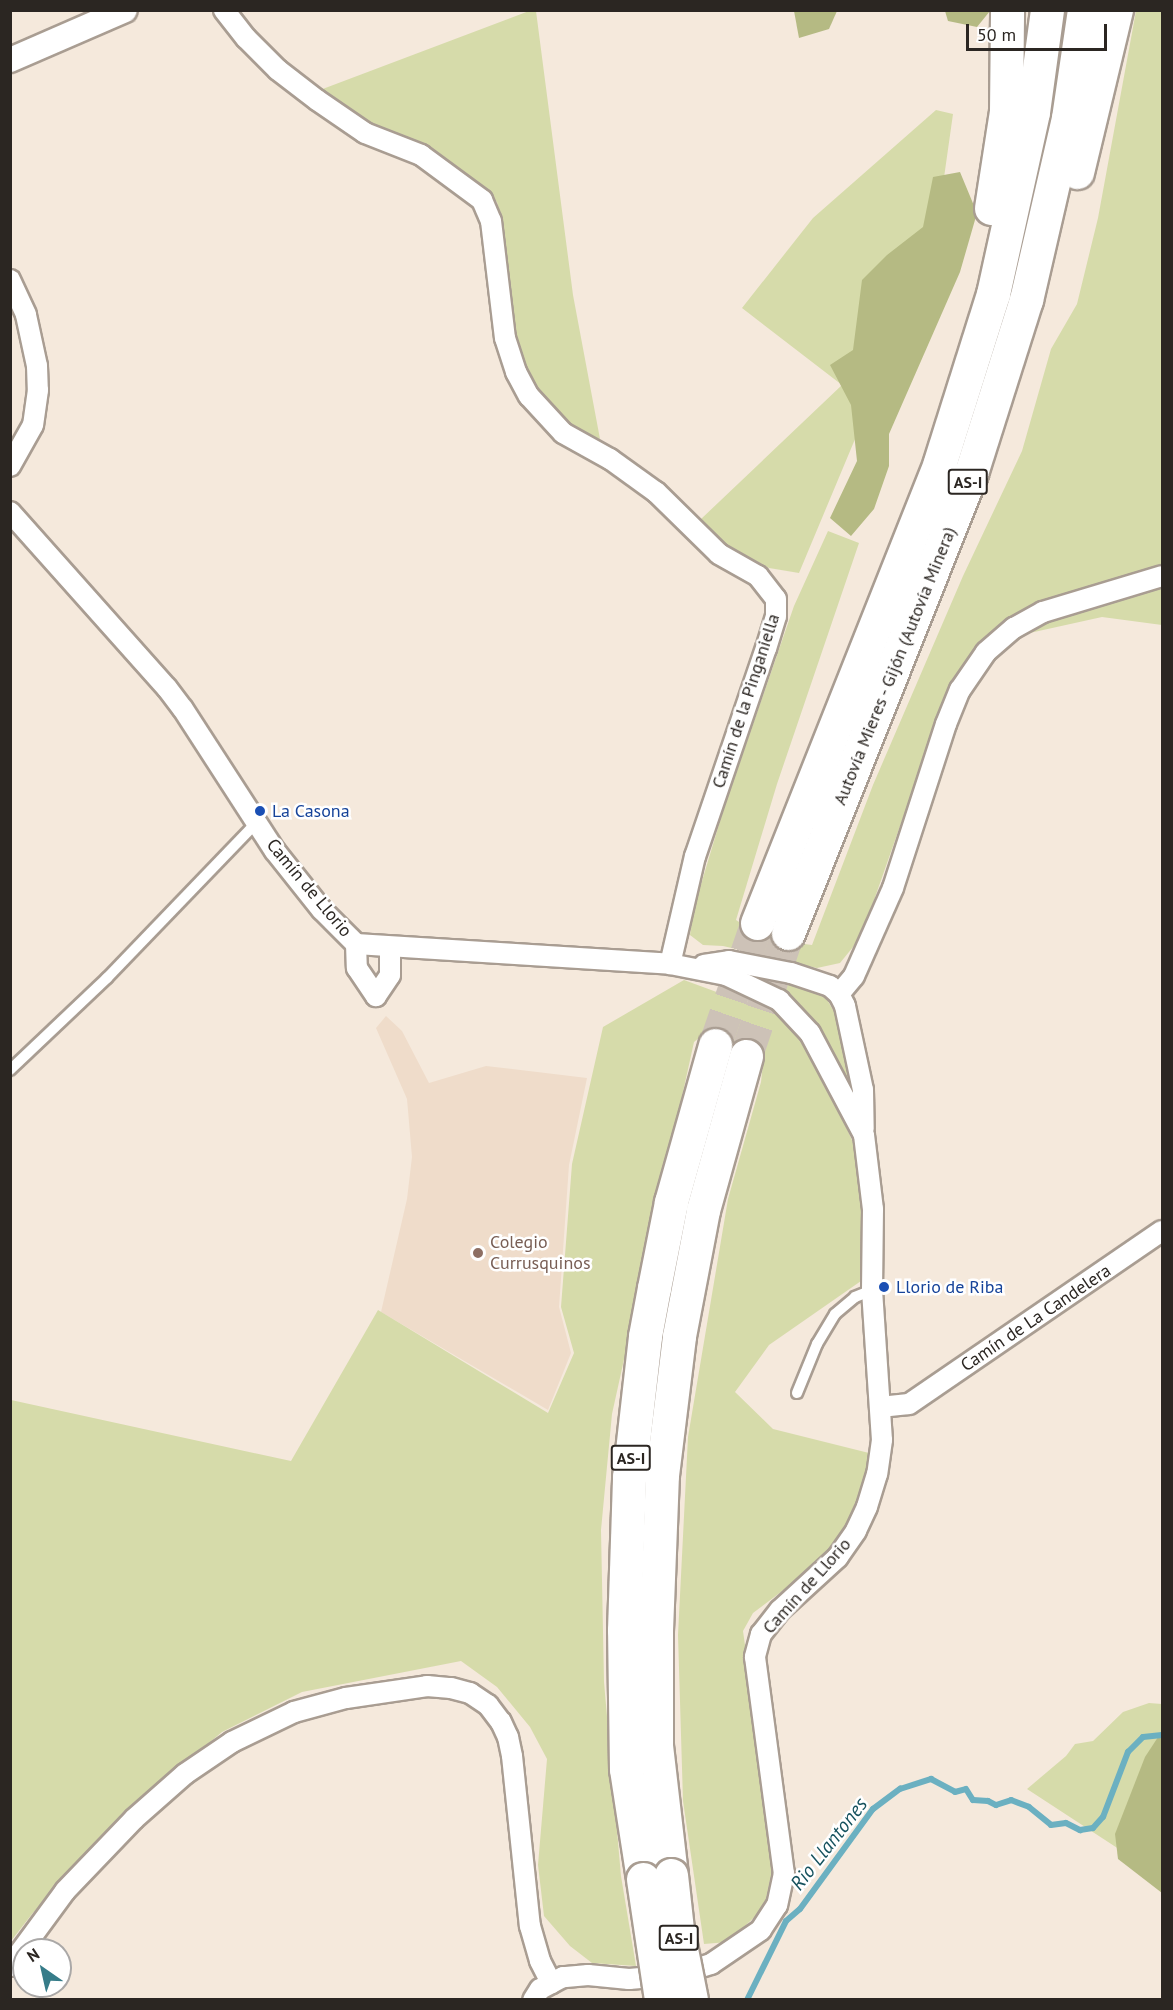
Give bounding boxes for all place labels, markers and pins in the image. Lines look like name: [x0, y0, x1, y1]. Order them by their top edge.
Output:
place label: La Casona: [272, 800, 350, 822]
marker: La Casona: [253, 804, 267, 818]
place label: Colegio Currusquinos: [490, 1232, 590, 1274]
marker: Colegio Currusquinos: [471, 1246, 485, 1260]
place label: Llorio de Riba: [896, 1276, 1003, 1298]
marker: Llorio de Riba: [877, 1280, 891, 1294]

